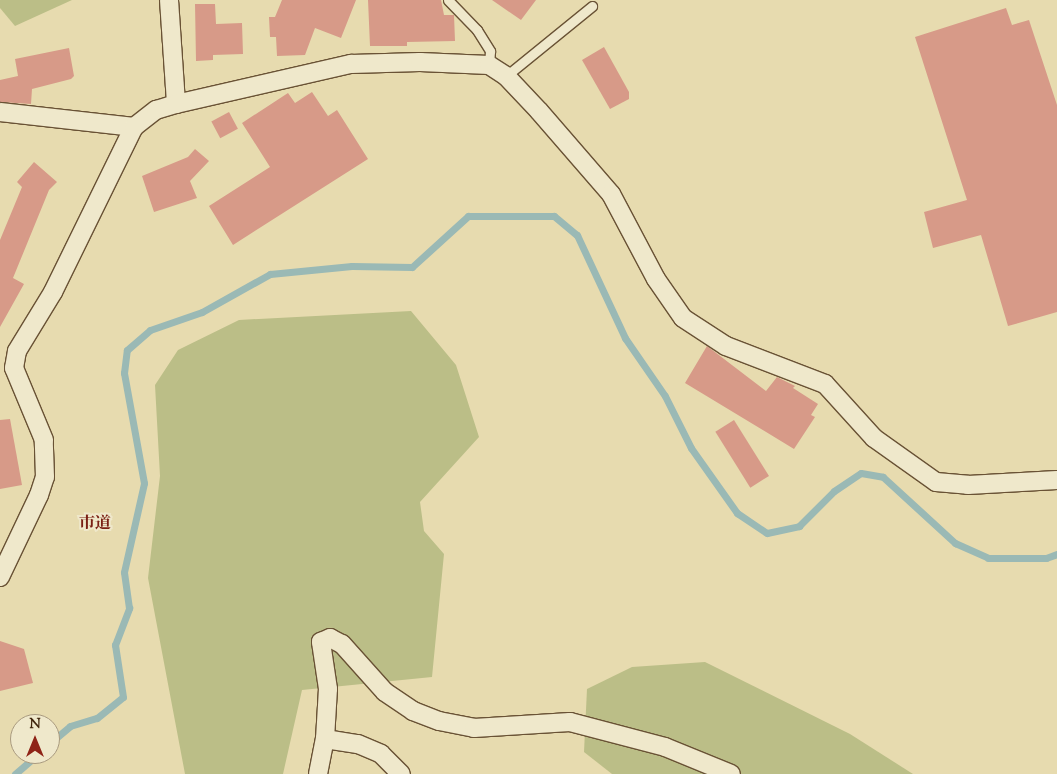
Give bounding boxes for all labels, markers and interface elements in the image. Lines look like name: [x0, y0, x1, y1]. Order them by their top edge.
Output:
district label: 市道: [79, 515, 111, 535]
north arrow: [10, 714, 60, 764]
text: N: [29, 715, 41, 735]

